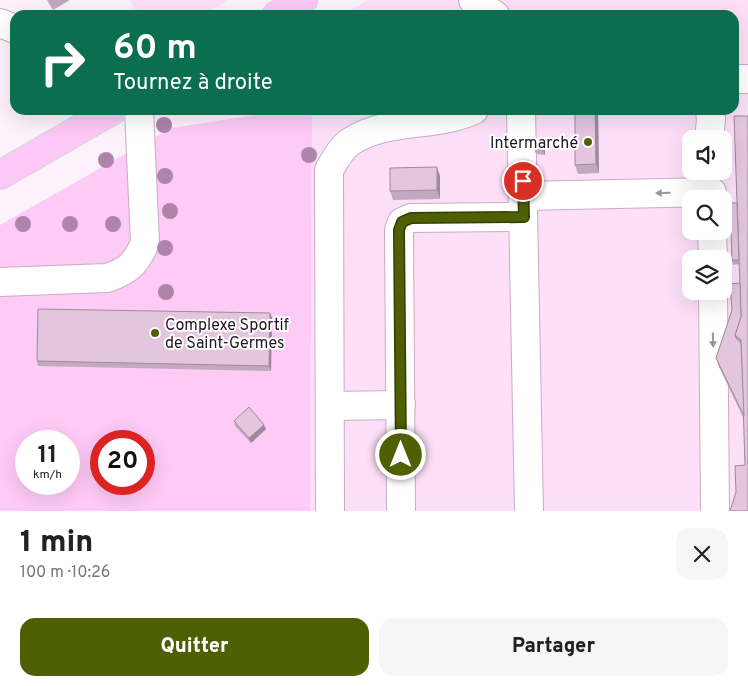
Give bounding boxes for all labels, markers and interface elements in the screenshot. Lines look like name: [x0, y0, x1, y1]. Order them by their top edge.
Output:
text: 60 m: [113, 27, 197, 71]
icon: right: [30, 30, 95, 95]
text: Tournez à droite: [113, 70, 273, 97]
map controls: [682, 130, 732, 300]
button: sound: [682, 130, 732, 180]
place label: Intermarché: [490, 134, 578, 154]
marker: Intermarché: [582, 136, 594, 148]
pin: [502, 160, 544, 202]
icon: arrive: [509, 167, 537, 195]
one-way arrow: [655, 189, 671, 197]
button: search: [682, 190, 732, 240]
button: layers: [682, 250, 732, 300]
place label: Complexe Sportif de Saint-Germes: [165, 316, 290, 354]
marker: Complexe Sportif de Saint-Germes: [149, 327, 161, 339]
one-way arrow: [710, 332, 718, 348]
position arrow: [374, 428, 426, 480]
speed limit sign: 20: [90, 430, 155, 495]
text: 11: [37, 440, 58, 472]
text: km/h: [33, 467, 62, 483]
text: 1 min: [20, 525, 93, 562]
button: close: [676, 528, 728, 580]
text: 100 m · 10:26: [20, 563, 110, 583]
button: Quitter: [20, 618, 369, 676]
button: Partager: [379, 618, 728, 676]

